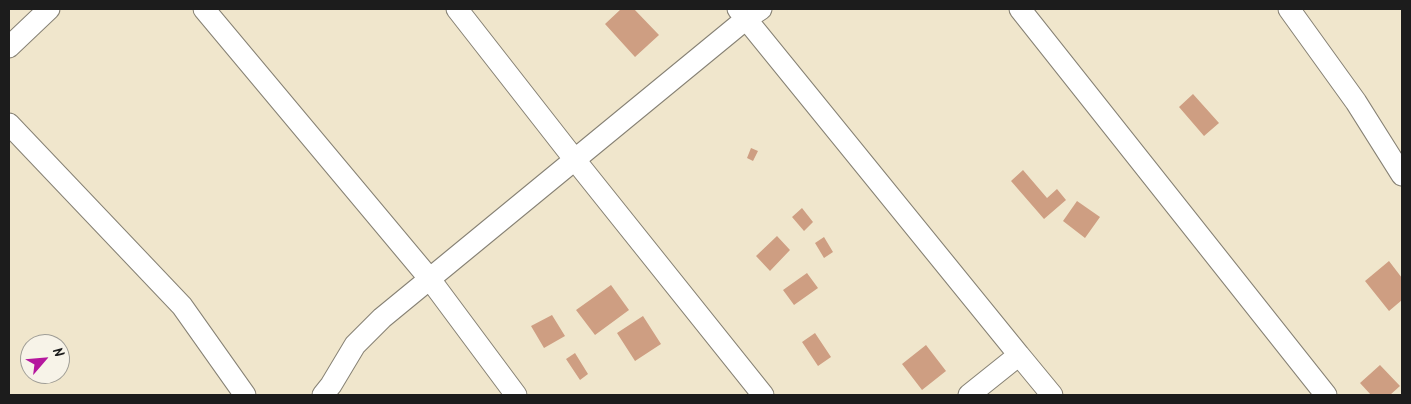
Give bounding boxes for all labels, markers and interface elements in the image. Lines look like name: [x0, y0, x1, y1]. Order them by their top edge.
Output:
north arrow: [20, 334, 70, 384]
text: N: [46, 344, 69, 362]

